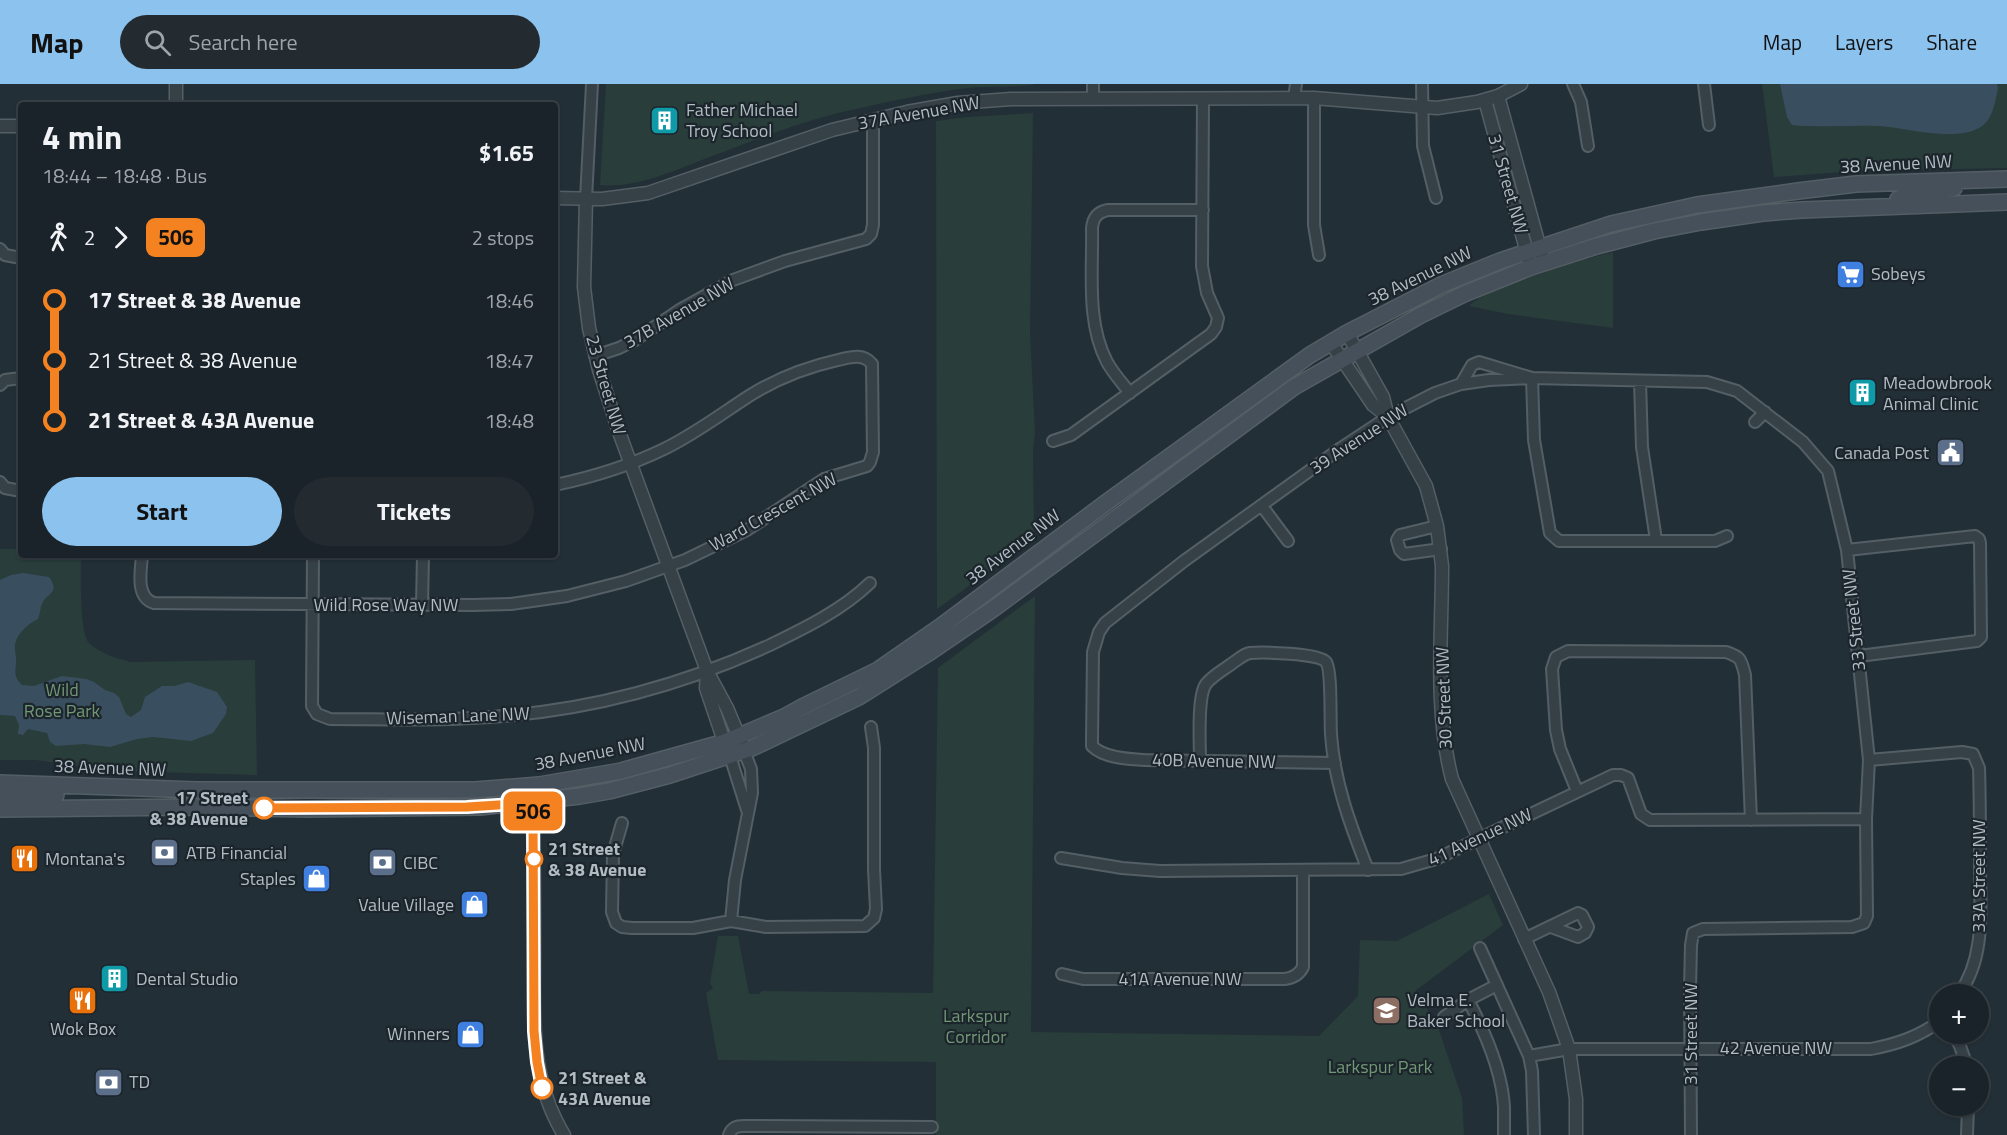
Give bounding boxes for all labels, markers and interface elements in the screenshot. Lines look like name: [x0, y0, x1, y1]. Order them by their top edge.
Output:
search box: [120, 15, 540, 69]
text: Map: [30, 21, 84, 64]
text: Search here: [189, 25, 298, 59]
icon: search: [141, 26, 174, 59]
text: Map: [1763, 26, 1802, 58]
text: Layers: [1835, 26, 1893, 58]
text: Share: [1926, 26, 1977, 58]
street label: 37A Avenue NW: [856, 89, 982, 137]
place label: Father Michael Troy School: [686, 96, 798, 144]
building icon: Father Michael Troy School: [649, 104, 681, 136]
text: 4 min: [42, 112, 122, 162]
street label: 31 Street NW: [1481, 131, 1536, 237]
text: $1.65: [479, 136, 534, 170]
street label: 38 Avenue NW: [1839, 147, 1953, 180]
text: 18:44 – 18:48 · Bus: [42, 160, 207, 191]
icon: walk: [42, 221, 75, 254]
icon: forward: [104, 221, 137, 254]
text: 506: [158, 221, 193, 253]
text: 2: [84, 222, 95, 253]
text: 2 stops: [472, 222, 534, 253]
street label: 38 Avenue NW: [1363, 239, 1476, 312]
supermarket icon: Sobeys: [1834, 258, 1866, 290]
place label: Sobeys: [1871, 260, 1926, 287]
street label: 37B Avenue NW: [618, 270, 739, 355]
text: 17 Street & 38 Avenue: [88, 283, 301, 317]
text: 18:46: [485, 285, 534, 316]
street label: 23 Street NW: [579, 332, 634, 438]
text: 21 Street & 38 Avenue: [88, 343, 297, 377]
text: 18:47: [485, 345, 534, 376]
place label: Meadowbrook Animal Clinic: [1883, 369, 1992, 417]
building icon: Meadowbrook Animal Clinic: [1846, 377, 1878, 409]
street label: 39 Avenue NW: [1304, 397, 1413, 481]
text: 21 Street & 43A Avenue: [88, 403, 314, 437]
text: 18:48: [485, 405, 534, 436]
public building icon: Canada Post: [1934, 437, 1966, 469]
place label: Canada Post: [1834, 439, 1930, 466]
street label: Ward Crescent NW: [704, 465, 842, 558]
button: Start: [42, 477, 282, 546]
button: Tickets: [294, 477, 534, 546]
street label: 38 Avenue NW: [960, 502, 1066, 591]
street label: 33 Street NW: [1835, 568, 1872, 672]
street label: Wild Rose Way NW: [314, 591, 458, 618]
street label: 30 Street NW: [1428, 646, 1459, 750]
park label: Wild Rose Park: [24, 676, 101, 724]
street label: Wiseman Lane NW: [386, 700, 530, 731]
street label: 38 Avenue NW: [532, 730, 648, 777]
street label: 40B Avenue NW: [1152, 746, 1276, 775]
street label: 38 Avenue NW: [53, 752, 167, 783]
place label: 17 Street & 38 Avenue: [150, 784, 248, 832]
line badge: 506: [498, 792, 568, 830]
text: 506: [515, 795, 551, 827]
marker: 17 Street & 38 Avenue: [253, 797, 275, 819]
street label: 41 Avenue NW: [1423, 801, 1537, 873]
street label: 33A Street NW: [1965, 819, 1992, 933]
place label: 21 Street & 38 Avenue: [548, 835, 646, 883]
bank icon: ATB Financial: [149, 837, 181, 869]
place label: ATB Financial: [186, 839, 287, 866]
restaurant icon: Montana's: [8, 843, 40, 875]
place label: Montana's: [45, 845, 125, 872]
bank icon: CIBC: [366, 847, 398, 879]
place label: CIBC: [403, 849, 438, 876]
marker: 21 Street & 38 Avenue: [525, 850, 543, 868]
shop icon: Staples: [301, 863, 333, 895]
place label: Staples: [240, 865, 296, 892]
shop icon: Value Village: [459, 889, 491, 921]
place label: Value Village: [358, 891, 454, 918]
building icon: Dental Studio: [99, 963, 131, 995]
place label: Dental Studio: [136, 965, 238, 992]
street label: 41A Avenue NW: [1118, 965, 1242, 992]
street label: 31 Street NW: [1677, 983, 1704, 1085]
restaurant icon: Wok Box: [67, 984, 99, 1016]
map controls: [1929, 984, 1989, 1116]
button: +: [1929, 984, 1989, 1044]
place label: Velma E. Baker School: [1407, 986, 1505, 1034]
school or university icon: Velma E. Baker School: [1370, 994, 1402, 1026]
park label: Larkspur Corridor: [943, 1002, 1009, 1050]
place label: Wok Box: [50, 1015, 116, 1042]
shop icon: Winners: [455, 1018, 487, 1050]
place label: Winners: [387, 1020, 450, 1047]
street label: 42 Avenue NW: [1720, 1034, 1832, 1061]
park label: Larkspur Park: [1328, 1053, 1433, 1080]
button: −: [1929, 1056, 1989, 1116]
place label: 21 Street & 43A Avenue: [558, 1064, 651, 1112]
bank icon: TD: [92, 1066, 124, 1098]
place label: TD: [129, 1068, 150, 1095]
marker: 21 Street & 43A Avenue: [531, 1077, 553, 1099]

